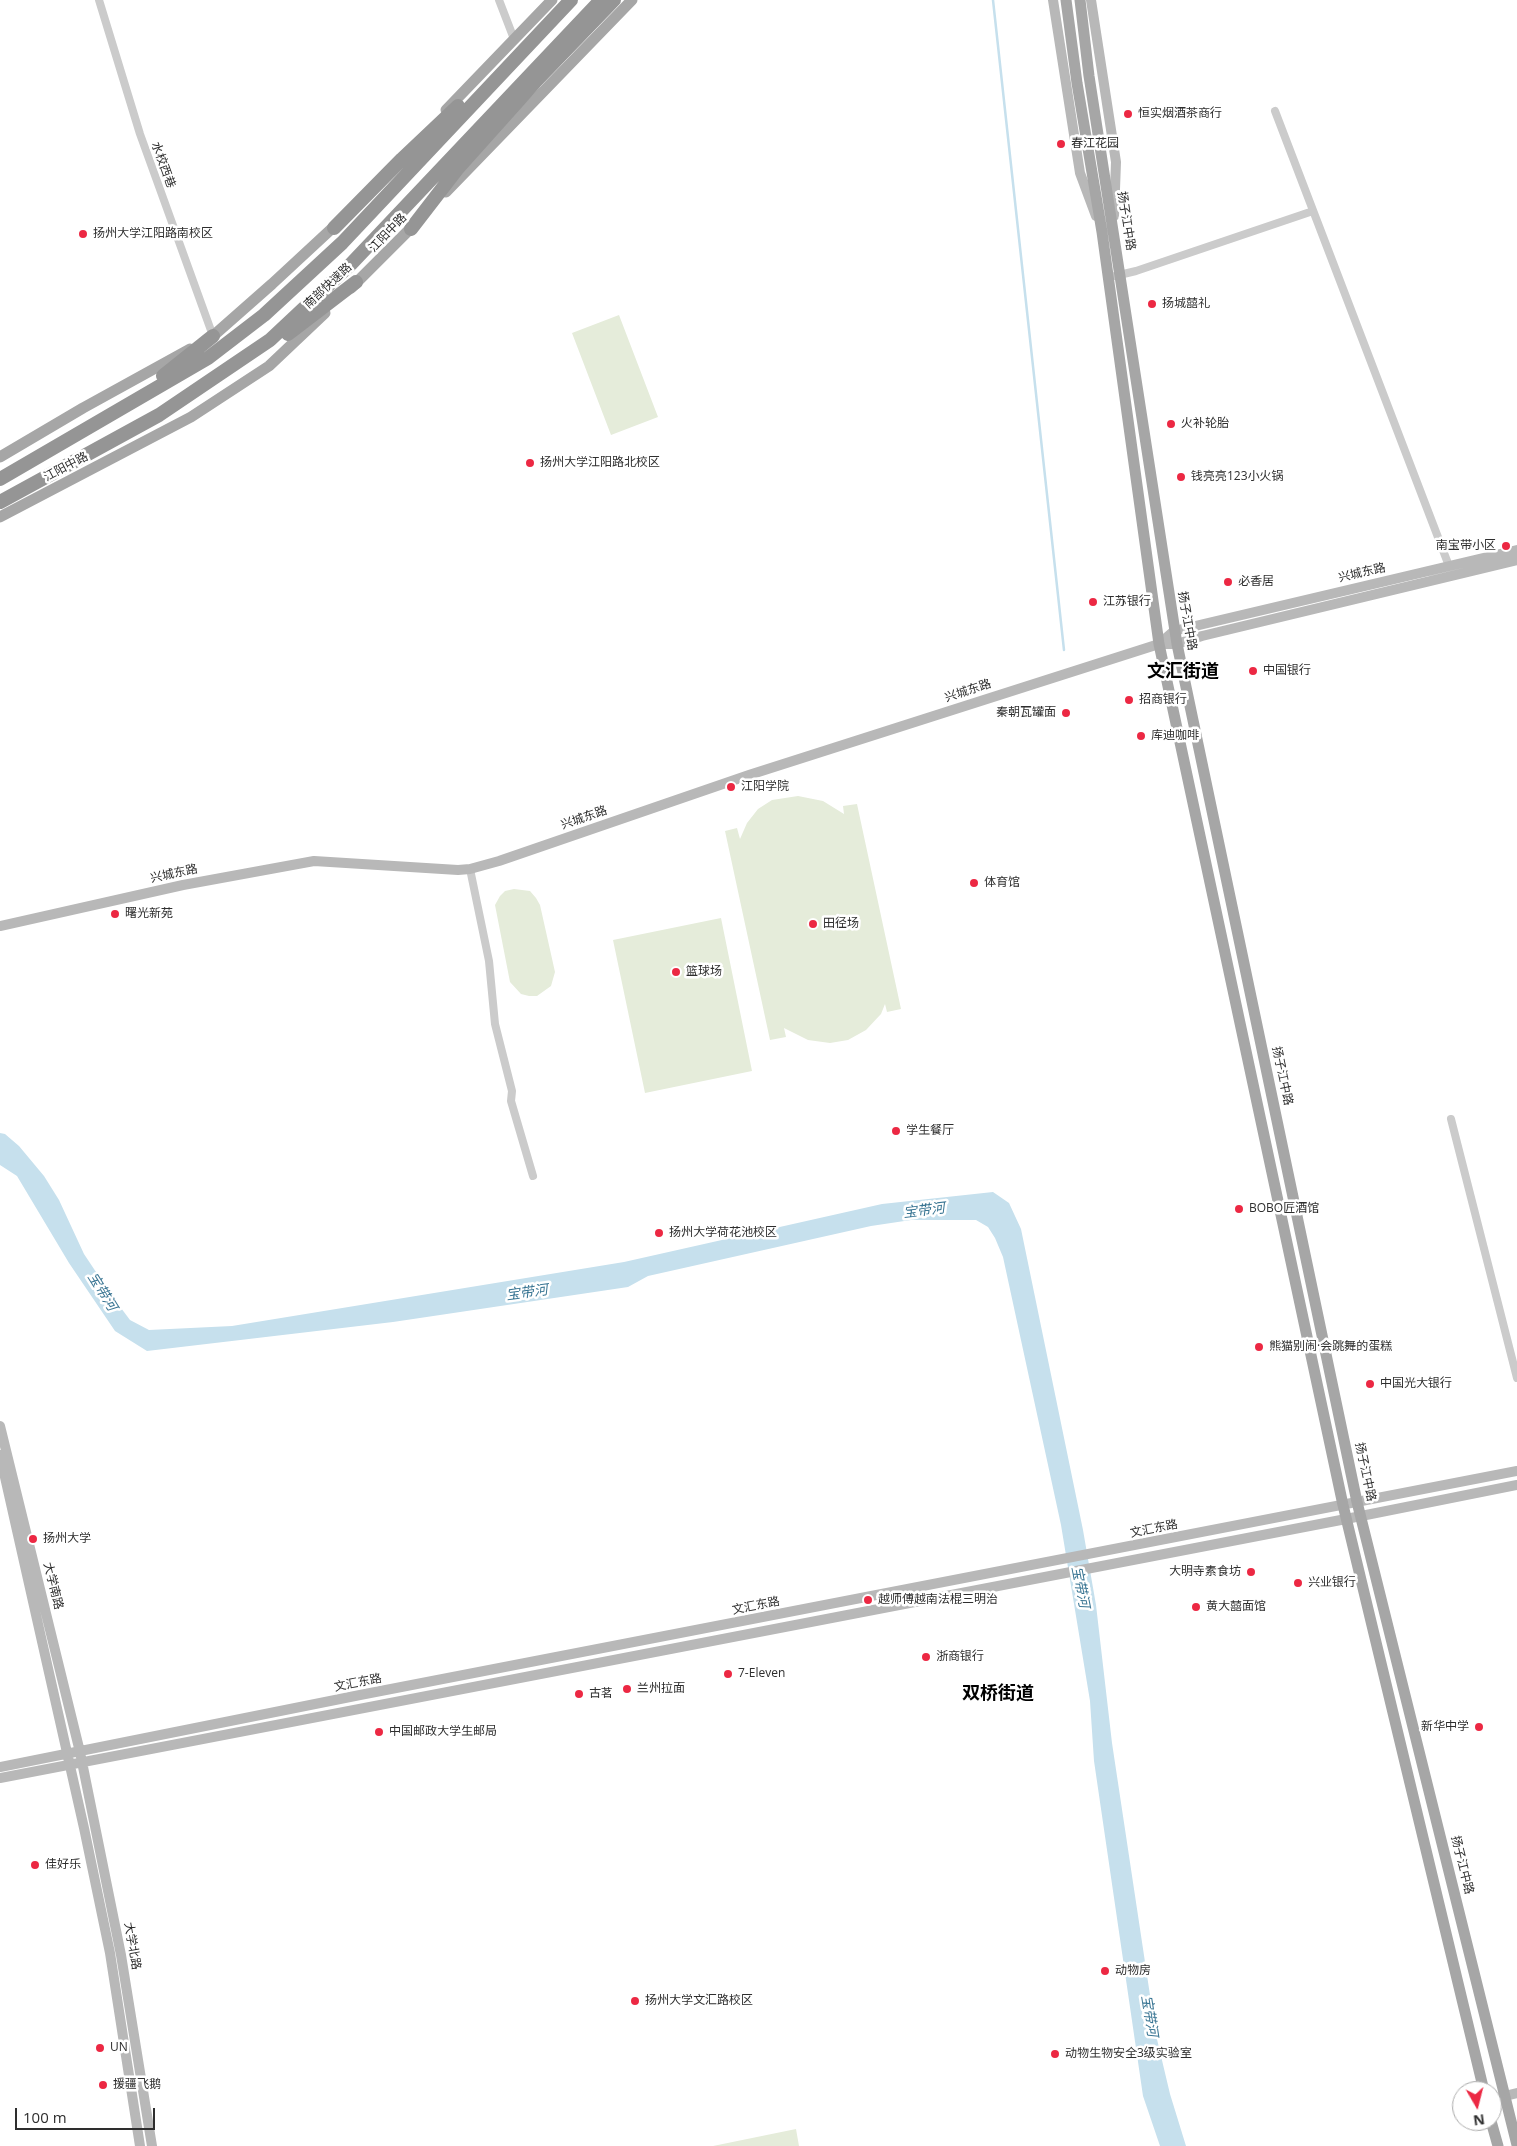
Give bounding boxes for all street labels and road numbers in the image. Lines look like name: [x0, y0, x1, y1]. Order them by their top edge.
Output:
street label: 水校西巷: [148, 140, 178, 190]
street label: 扬子江中路: [1114, 190, 1138, 252]
street label: 江阳中路: [366, 211, 410, 255]
street label: 南部快速路: [301, 260, 355, 312]
street label: 江阳中路: [41, 449, 91, 485]
street label: 兴城东路: [1337, 561, 1387, 585]
street label: 扬子江中路: [1175, 590, 1199, 652]
street label: 兴城东路: [943, 677, 993, 705]
street label: 兴城东路: [559, 803, 609, 833]
street label: 兴城东路: [149, 862, 199, 886]
street label: 扬子江中路: [1269, 1045, 1295, 1107]
street label: 扬子江中路: [1352, 1441, 1378, 1503]
street label: 文汇东路: [1129, 1517, 1179, 1541]
street label: 大学南路: [40, 1561, 66, 1611]
street label: 文汇东路: [731, 1594, 781, 1618]
street label: 文汇东路: [333, 1671, 383, 1695]
street label: 扬子江中路: [1448, 1834, 1476, 1896]
street label: 大学北路: [121, 1921, 143, 1971]

